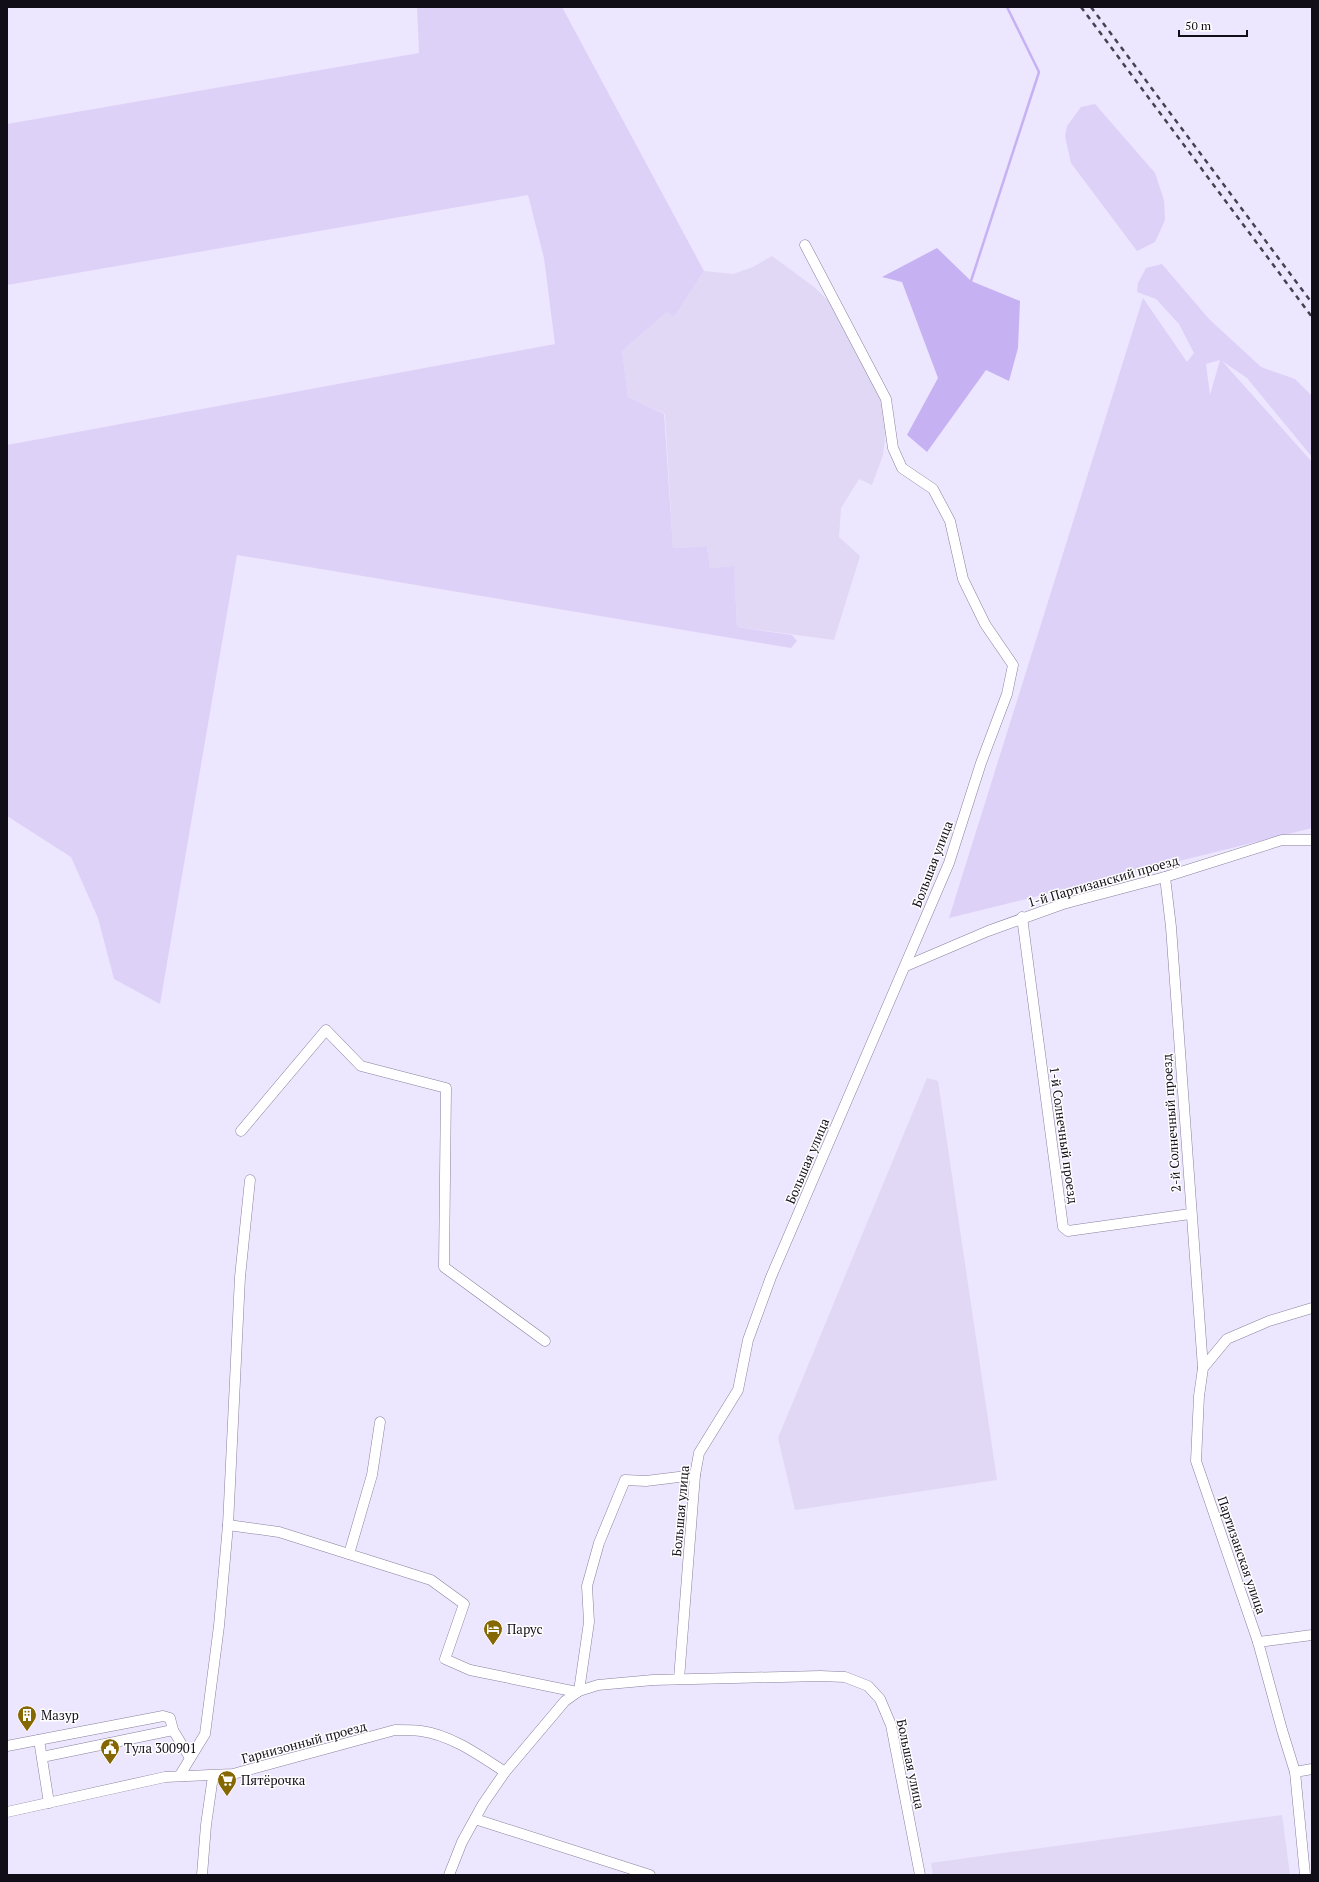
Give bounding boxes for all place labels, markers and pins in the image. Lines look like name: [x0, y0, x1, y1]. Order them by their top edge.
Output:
hotel icon: Парус: [482, 1618, 504, 1646]
place label: Парус: [507, 1620, 543, 1638]
building icon: Мазур: [16, 1704, 38, 1732]
place label: Мазур: [41, 1706, 79, 1724]
public building icon: Тула 300901: [99, 1737, 121, 1765]
place label: Тула 300901: [124, 1739, 197, 1757]
supermarket icon: Пятёрочка: [216, 1769, 238, 1797]
place label: Пятёрочка: [241, 1771, 306, 1789]

